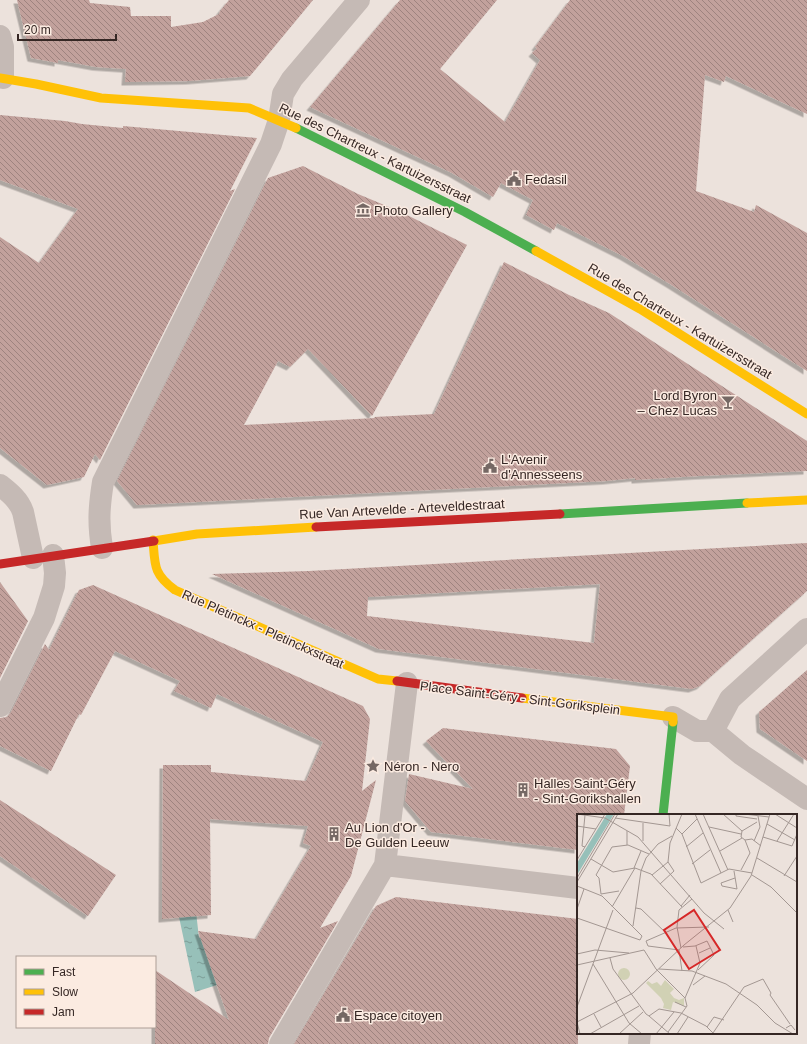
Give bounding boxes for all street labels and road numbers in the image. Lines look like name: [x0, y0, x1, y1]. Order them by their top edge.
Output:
street label: Rue des Chartreux - Kartuizersstraat: [277, 100, 474, 206]
street label: Rue des Chartreux - Kartuizersstraat: [585, 260, 775, 382]
street label: Rue Van Artevelde - Arteveldestraat: [299, 496, 505, 522]
street label: Rue Pletinckx - Pletinckxstraat: [180, 586, 347, 672]
street label: Place Saint-Géry - Sint-Goriksplein: [419, 678, 621, 718]

